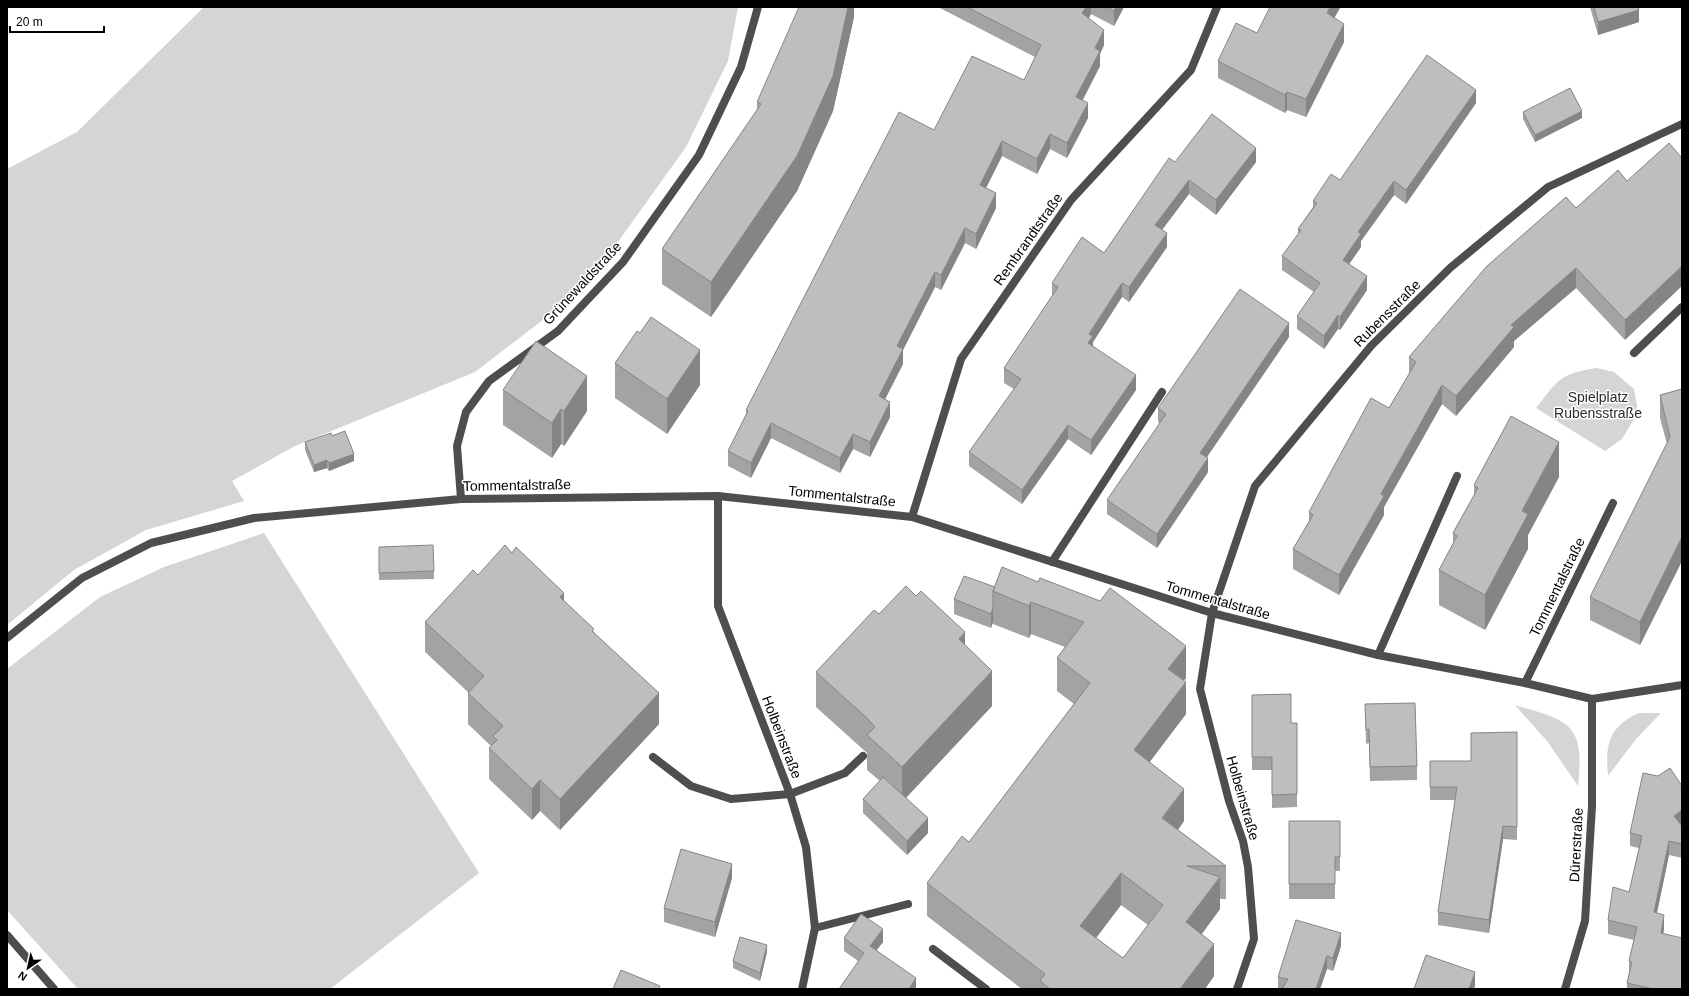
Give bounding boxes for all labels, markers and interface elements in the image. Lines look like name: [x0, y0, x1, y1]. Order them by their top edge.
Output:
scale bar: [10, 8, 104, 34]
text: 20 m: [16, 15, 43, 29]
street label: Rembrandtstraße: [990, 190, 1066, 288]
street label: Grünewaldstraße: [540, 238, 625, 328]
street label: Rubensstraße: [1350, 276, 1424, 350]
park label: Spielplatz Rubensstraße: [1554, 389, 1642, 421]
street label: Tommentalstraße: [463, 476, 571, 494]
street label: Tommentalstraße: [787, 482, 897, 510]
street label: Tommentalstraße: [1526, 535, 1588, 639]
street label: Tommentalstraße: [1164, 577, 1272, 623]
street label: Holbeinstraße: [759, 693, 805, 781]
street label: Holbeinstraße: [1223, 754, 1263, 842]
street label: Dürerstraße: [1566, 807, 1586, 883]
north arrow: [8, 948, 48, 988]
text: N: [16, 969, 29, 983]

